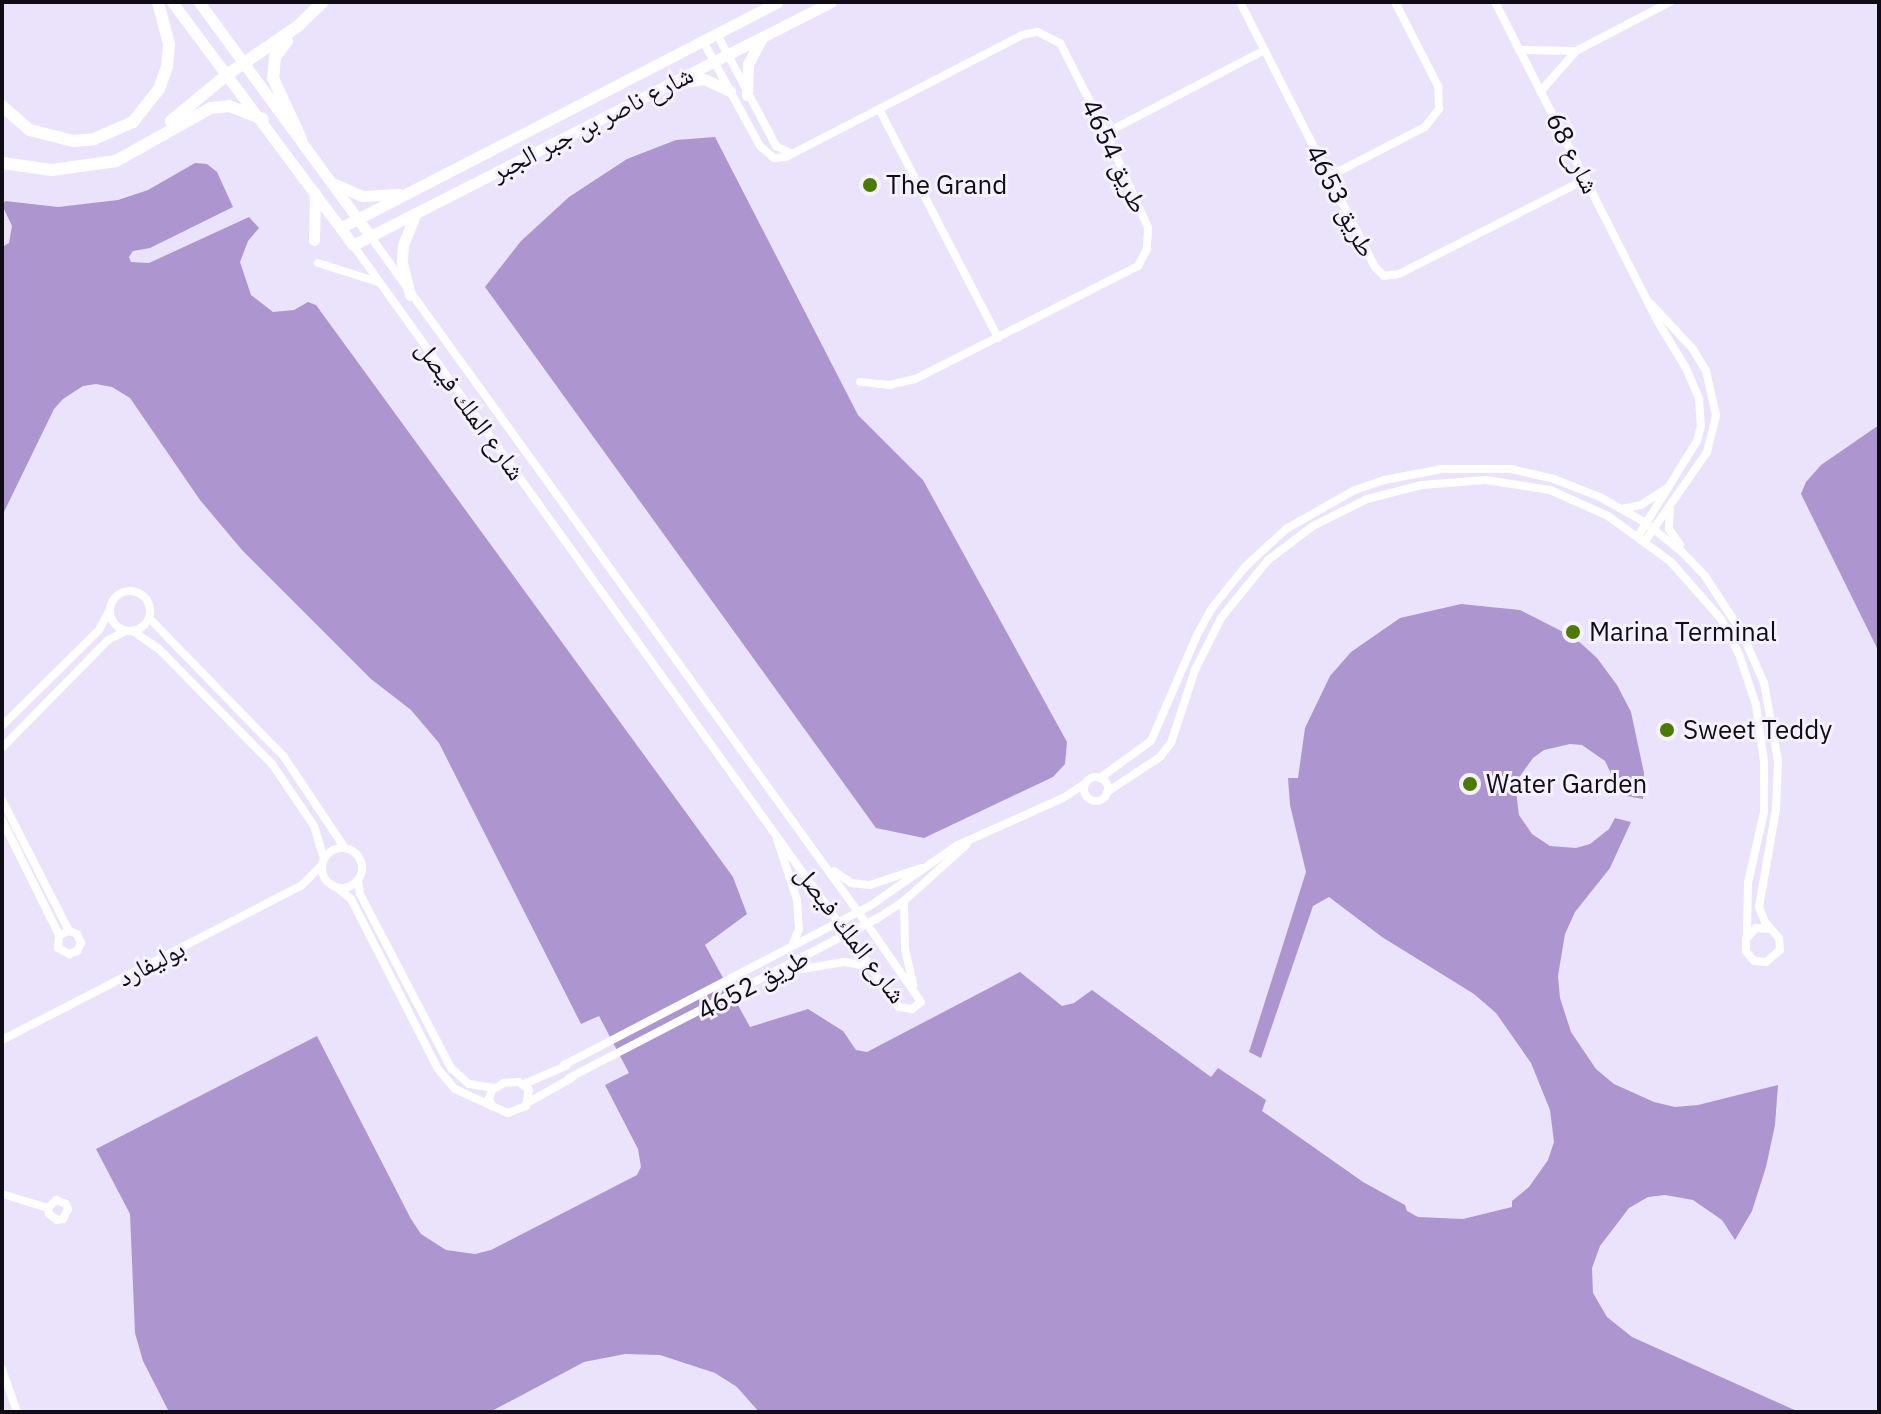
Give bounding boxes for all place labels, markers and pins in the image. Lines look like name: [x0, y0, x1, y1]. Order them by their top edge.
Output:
place label: The Grand: [886, 169, 1007, 201]
marker: The Grand: [861, 176, 879, 194]
place label: Marina Terminal: [1589, 616, 1777, 648]
marker: Marina Terminal: [1564, 623, 1582, 641]
place label: Sweet Teddy: [1683, 714, 1832, 746]
marker: Sweet Teddy: [1658, 721, 1676, 739]
place label: Water Garden: [1486, 768, 1647, 800]
marker: Water Garden: [1461, 775, 1479, 793]

